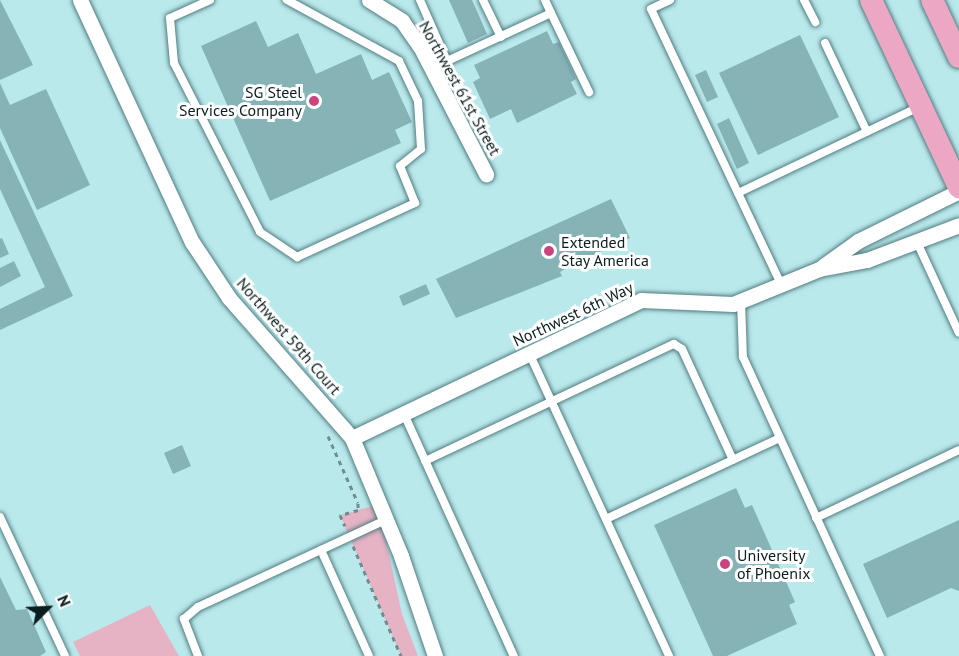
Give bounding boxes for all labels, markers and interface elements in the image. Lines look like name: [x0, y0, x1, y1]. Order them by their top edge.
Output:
street label: Northwest 61st Street: [415, 18, 505, 158]
place label: SG Steel Services Company: [179, 82, 302, 120]
marker: SG Steel Services Company: [307, 94, 321, 108]
place label: Extended Stay America: [561, 232, 650, 270]
marker: Extended Stay America: [542, 244, 556, 258]
street label: Northwest 59th Court: [233, 274, 345, 398]
street label: Northwest 6th Way: [510, 278, 636, 350]
place label: University of Phoenix: [737, 545, 810, 583]
marker: University of Phoenix: [718, 557, 732, 571]
north arrow: [18, 578, 78, 638]
text: N: [53, 592, 76, 610]

